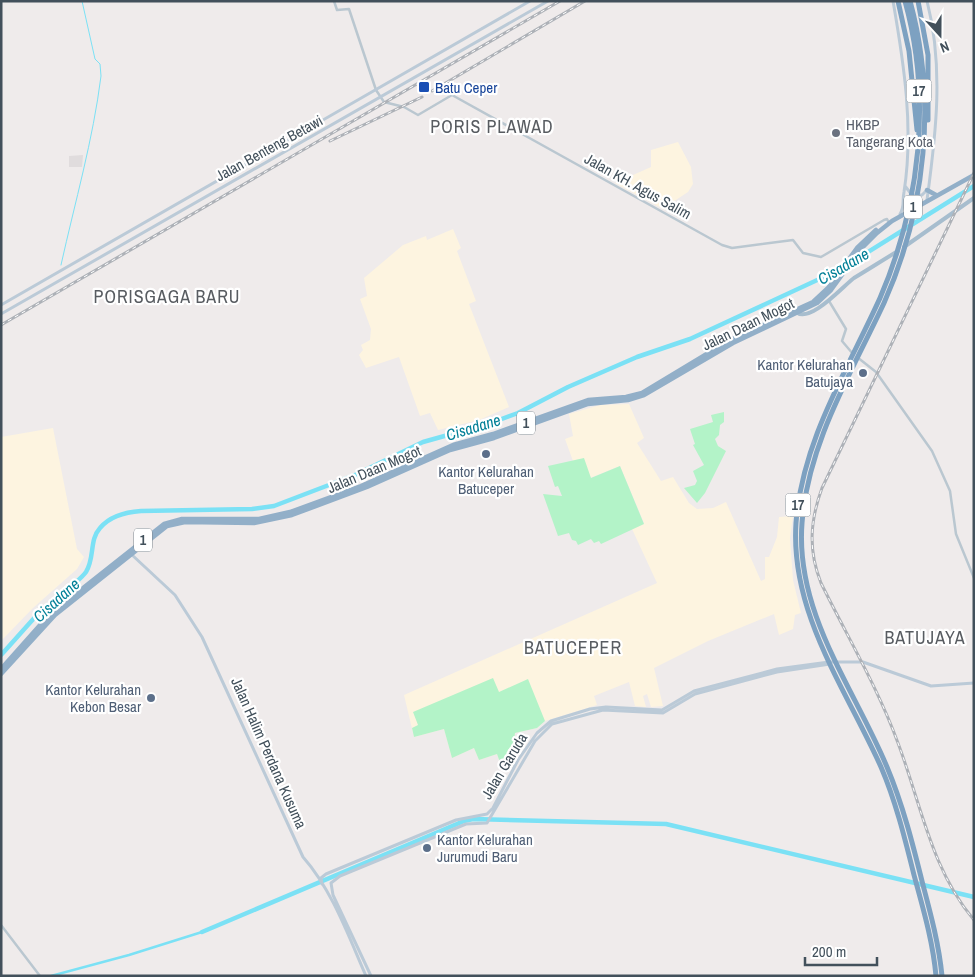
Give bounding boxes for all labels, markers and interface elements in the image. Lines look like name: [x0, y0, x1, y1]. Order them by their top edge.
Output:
north arrow: [915, 10, 965, 60]
text: N: [938, 37, 952, 57]
place label: Batu Ceper: [435, 77, 497, 98]
marker: Batu Ceper: [417, 80, 431, 94]
road number: 17: [906, 80, 932, 102]
street label: Jalan Benteng Betawi: [212, 110, 326, 186]
district label: PORIS PLAWAD: [430, 114, 554, 139]
place label: HKBP Tangerang Kota: [846, 114, 933, 152]
marker: HKBP Tangerang Kota: [830, 127, 842, 139]
street label: Jalan KH. Agus Salim: [581, 148, 695, 224]
road number: 1: [904, 196, 922, 218]
water label: Cisadane: [813, 242, 873, 290]
district label: PORISGAGA BARU: [94, 284, 240, 309]
street label: Jalan Daan Mogot: [699, 292, 798, 355]
place label: Kantor Kelurahan Batujaya: [757, 354, 853, 392]
marker: Kantor Kelurahan Batujaya: [857, 367, 869, 379]
water label: Cisadane: [443, 408, 503, 446]
road number: 1: [517, 412, 535, 434]
street label: Jalan Daan Mogot: [324, 440, 425, 498]
marker: Kantor Kelurahan Batuceper: [480, 448, 492, 460]
place label: Kantor Kelurahan Batuceper: [438, 461, 534, 499]
road number: 17: [786, 494, 810, 516]
road number: 1: [134, 528, 152, 552]
water label: Cisadane: [28, 573, 84, 627]
district label: BATUJAYA: [884, 625, 966, 650]
district label: BATUCEPER: [524, 635, 622, 660]
street label: Jalan Halim Perdana Kusuma: [226, 674, 312, 832]
place label: Kantor Kelurahan Kebon Besar: [45, 679, 141, 717]
marker: Kantor Kelurahan Kebon Besar: [145, 692, 157, 704]
street label: Jalan Garuda: [476, 729, 532, 803]
place label: Kantor Kelurahan Jurumudi Baru: [437, 829, 533, 867]
marker: Kantor Kelurahan Jurumudi Baru: [421, 842, 433, 854]
scale bar: [805, 934, 878, 966]
text: 200 m: [812, 941, 846, 962]

